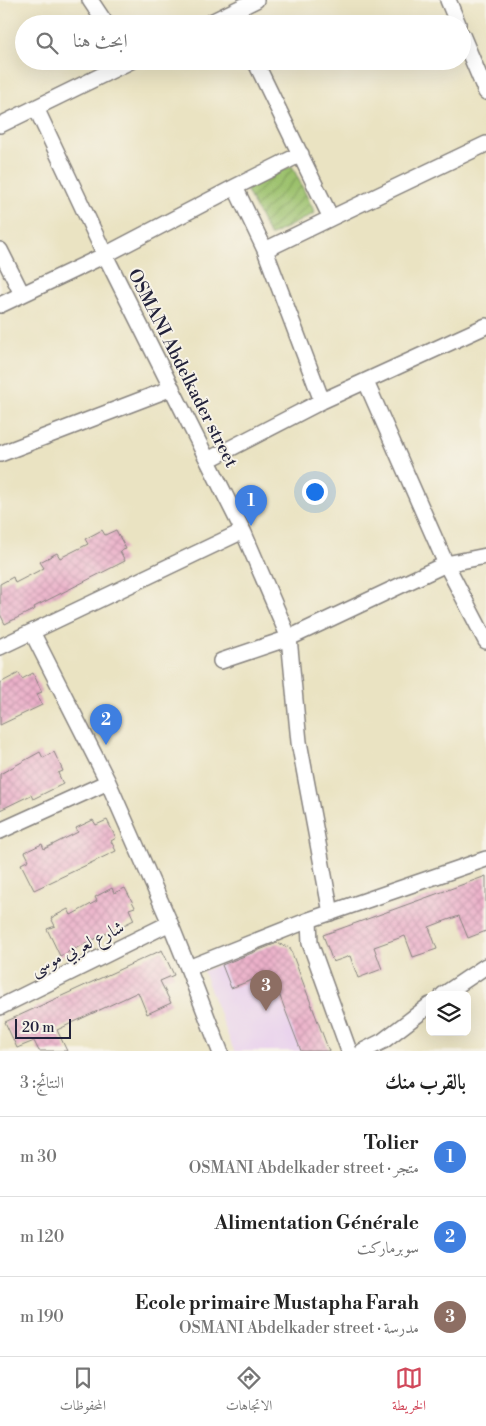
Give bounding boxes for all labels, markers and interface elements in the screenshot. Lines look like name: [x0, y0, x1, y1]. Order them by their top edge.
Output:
search box: [15, 15, 471, 70]
icon: search: [33, 29, 61, 57]
text: ابحث هنا: [73, 29, 128, 53]
street label: OSMANI Abdelkader street: [122, 265, 243, 472]
your location: [302, 479, 328, 505]
pin: 1: [235, 485, 267, 526]
pin: 2: [90, 704, 122, 745]
street label: شارع لعربي موسى: [26, 916, 129, 984]
pin: 3: [250, 970, 282, 1011]
map controls: [426, 991, 471, 1036]
button: layers: [426, 991, 471, 1036]
scale bar: [15, 1016, 71, 1039]
text: 20 m: [22, 1019, 54, 1037]
text: بالقرب منك: [385, 1070, 466, 1096]
text: النتائج: 3: [20, 1073, 64, 1093]
text: Tolier: [364, 1131, 419, 1155]
text: 30 m: [20, 1147, 57, 1167]
text: 1: [446, 1147, 454, 1167]
text: متجر · OSMANI Abdelkader street: [189, 1158, 419, 1178]
text: Alimentation Générale: [214, 1211, 419, 1235]
text: 120 m: [20, 1227, 64, 1247]
text: 2: [445, 1227, 455, 1247]
text: سوبرماركت: [357, 1238, 419, 1258]
text: Ecole primaire Mustapha Farah: [135, 1291, 419, 1315]
text: 190 m: [20, 1307, 64, 1327]
text: 3: [445, 1307, 455, 1327]
text: مدرسة · OSMANI Abdelkader street: [179, 1318, 419, 1338]
tab: المحفوظات: [60, 1364, 106, 1419]
tab: الاتجاهات: [226, 1364, 272, 1419]
tab: الخريطة: [392, 1364, 426, 1419]

